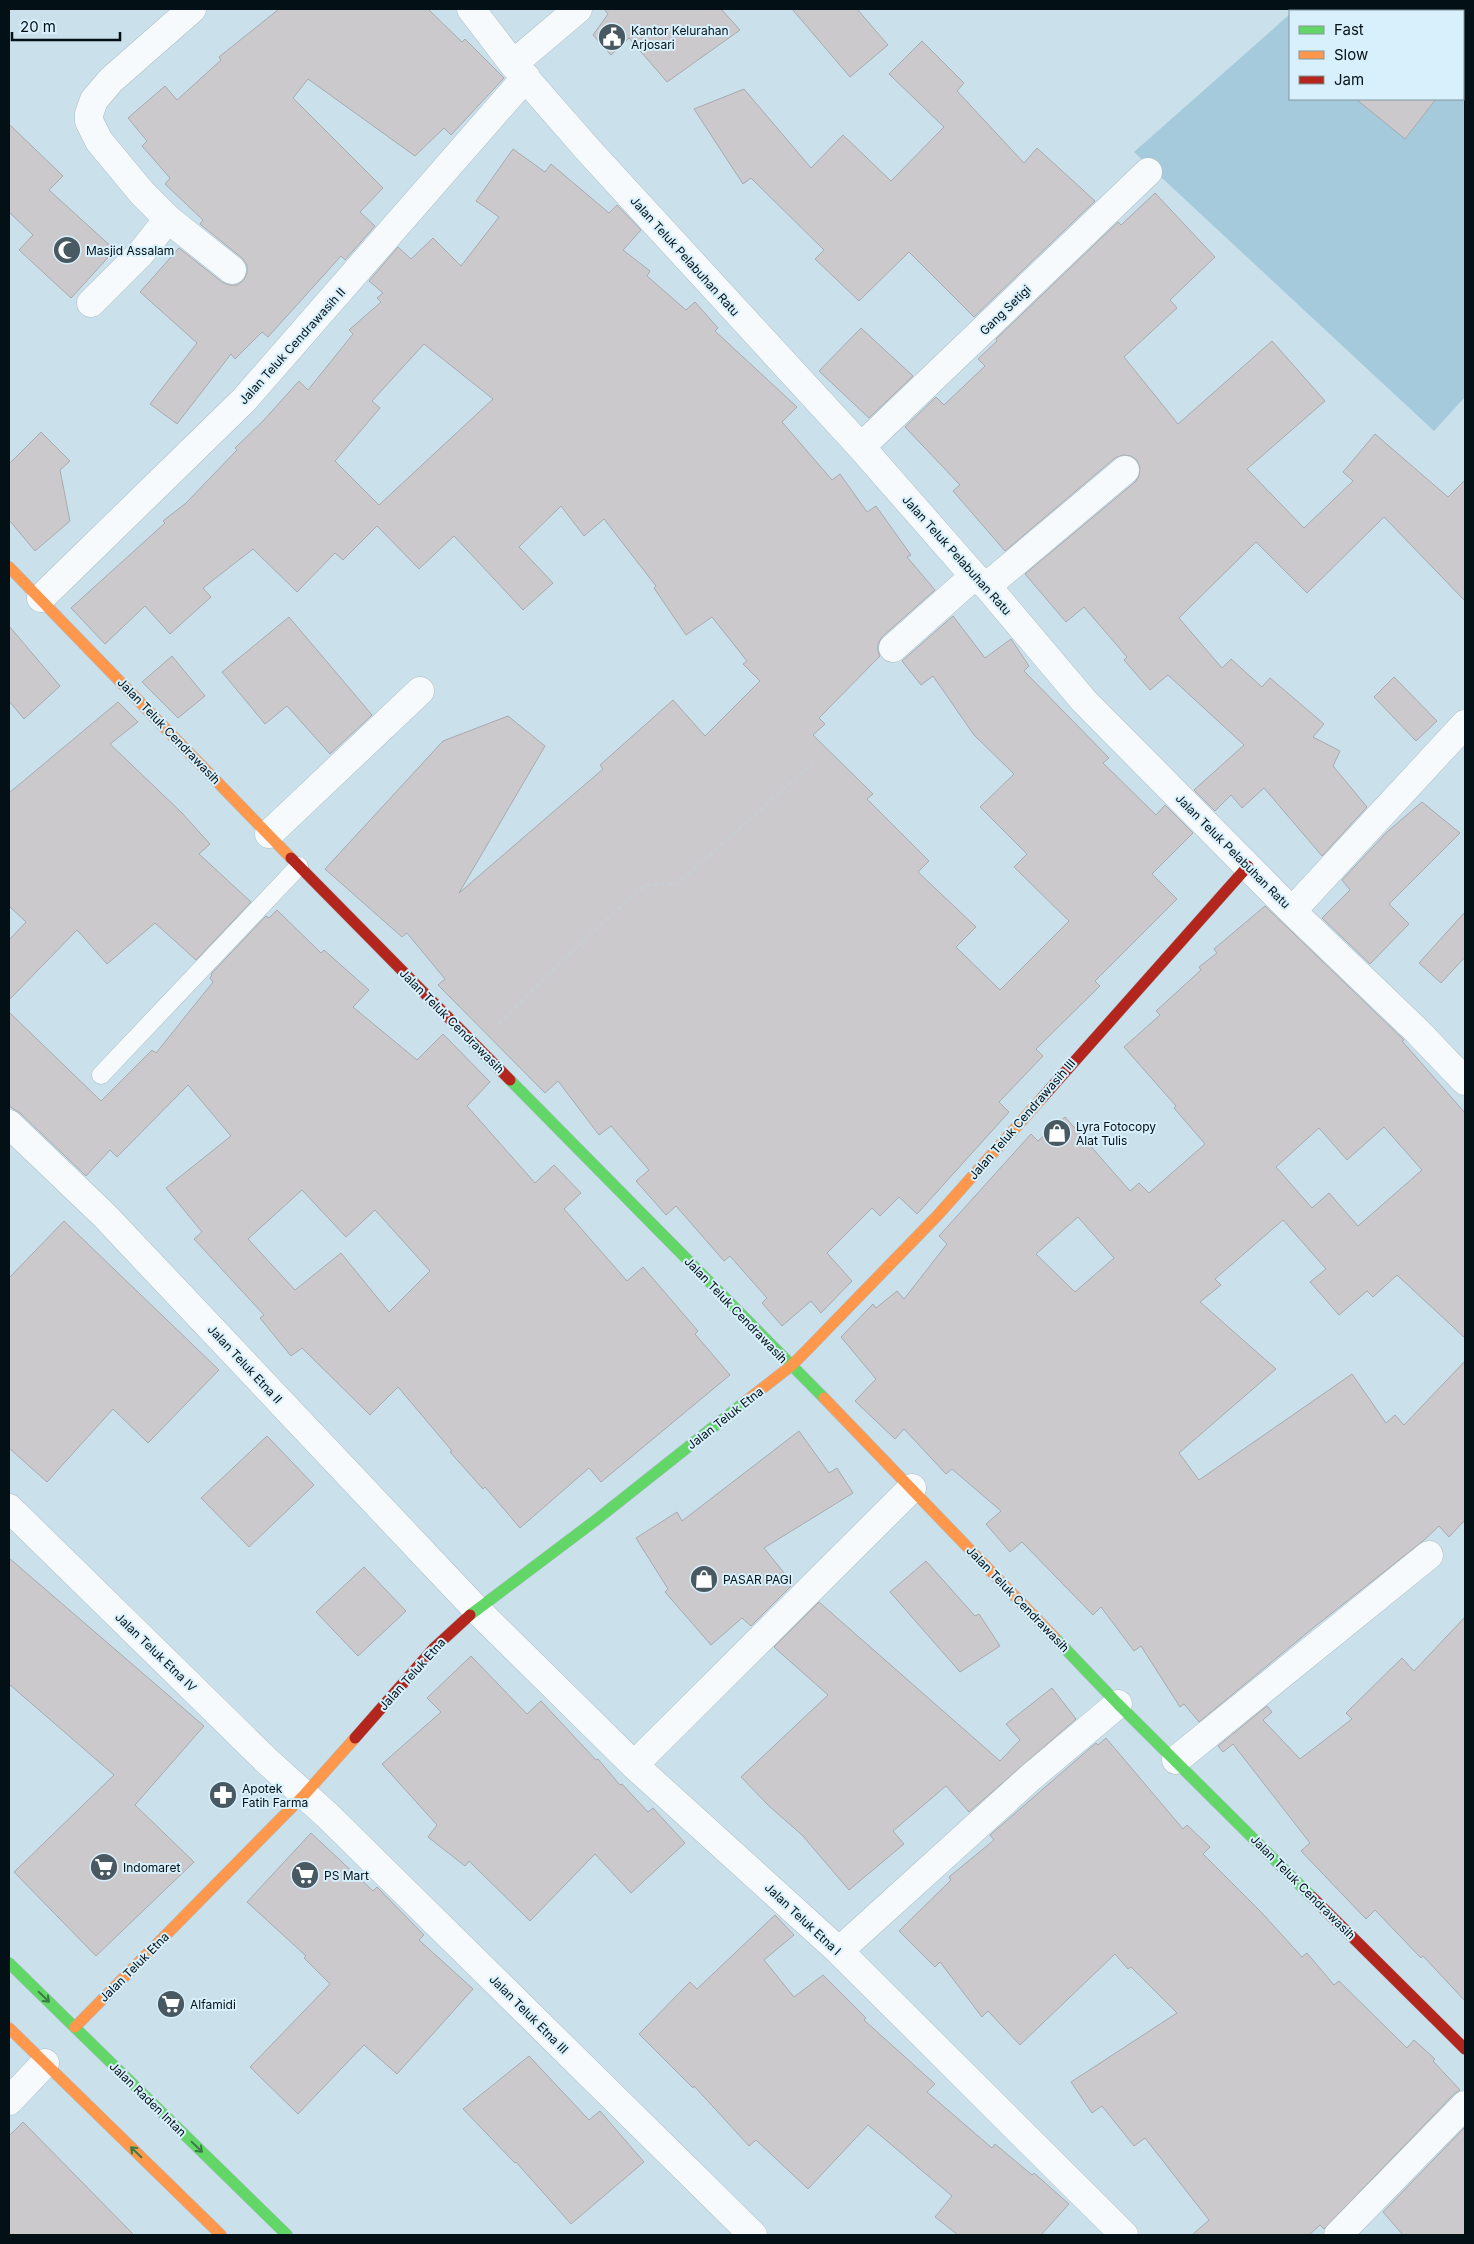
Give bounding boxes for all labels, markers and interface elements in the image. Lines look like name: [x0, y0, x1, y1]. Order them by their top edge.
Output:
scale bar: [12, 10, 120, 42]
legend: [1289, 10, 1464, 100]
text: 20 m: [20, 17, 56, 36]
text: Fast: [1334, 20, 1364, 39]
public building icon: Kantor Kelurahan Arjosari: [597, 22, 627, 52]
place label: Kantor Kelurahan Arjosari: [631, 23, 729, 52]
text: Slow: [1334, 45, 1368, 64]
text: Jam: [1334, 70, 1364, 89]
street label: Jalan Teluk Pelabuhan Ratu: [627, 193, 743, 319]
mosque icon: Masjid Assalam: [52, 235, 82, 265]
place label: Masjid Assalam: [86, 243, 174, 258]
street label: Gang Setigi: [976, 282, 1034, 338]
street label: Jalan Teluk Cendrawasih II: [236, 285, 348, 407]
street label: Jalan Teluk Pelabuhan Ratu: [899, 492, 1015, 618]
street label: Jalan Teluk Cendrawasih: [114, 675, 224, 787]
street label: Jalan Teluk Pelabuhan Ratu: [1173, 791, 1293, 911]
street label: Jalan Teluk Cendrawasih: [397, 966, 507, 1076]
street label: Jalan Teluk Cendrawasih III: [966, 1056, 1078, 1182]
shop icon: Lyra Fotocopy Alat Tulis: [1042, 1118, 1072, 1148]
place label: Lyra Fotocopy Alat Tulis: [1076, 1119, 1156, 1148]
street label: Jalan Teluk Cendrawasih: [681, 1254, 791, 1366]
street label: Jalan Teluk Etna II: [205, 1321, 285, 1407]
street label: Jalan Teluk Etna: [684, 1384, 766, 1452]
street label: Jalan Teluk Cendrawasih: [963, 1543, 1073, 1655]
shop icon: PASAR PAGI: [689, 1564, 719, 1594]
place label: PASAR PAGI: [723, 1572, 792, 1587]
street label: Jalan Teluk Etna IV: [112, 1609, 200, 1695]
street label: Jalan Teluk Etna: [376, 1635, 448, 1713]
pharmacy icon: Apotek Fatih Farma: [208, 1780, 238, 1810]
place label: Apotek Fatih Farma: [242, 1781, 308, 1810]
street label: Jalan Teluk Cendrawasih: [1248, 1832, 1358, 1942]
supermarket icon: Indomaret: [89, 1852, 119, 1882]
place label: Indomaret: [123, 1860, 180, 1875]
supermarket icon: PS Mart: [290, 1860, 320, 1890]
place label: PS Mart: [324, 1868, 369, 1883]
street label: Jalan Teluk Etna I: [762, 1880, 844, 1958]
street label: Jalan Teluk Etna: [96, 1929, 172, 2005]
street label: Jalan Teluk Etna III: [486, 1971, 572, 2057]
supermarket icon: Alfamidi: [156, 1989, 186, 2019]
one-way arrow: [37, 1991, 50, 2003]
place label: Alfamidi: [190, 1997, 236, 2012]
street label: Jalan Raden Intan: [106, 2059, 190, 2139]
one-way arrow: [191, 2141, 204, 2153]
one-way arrow: [130, 2146, 142, 2158]

